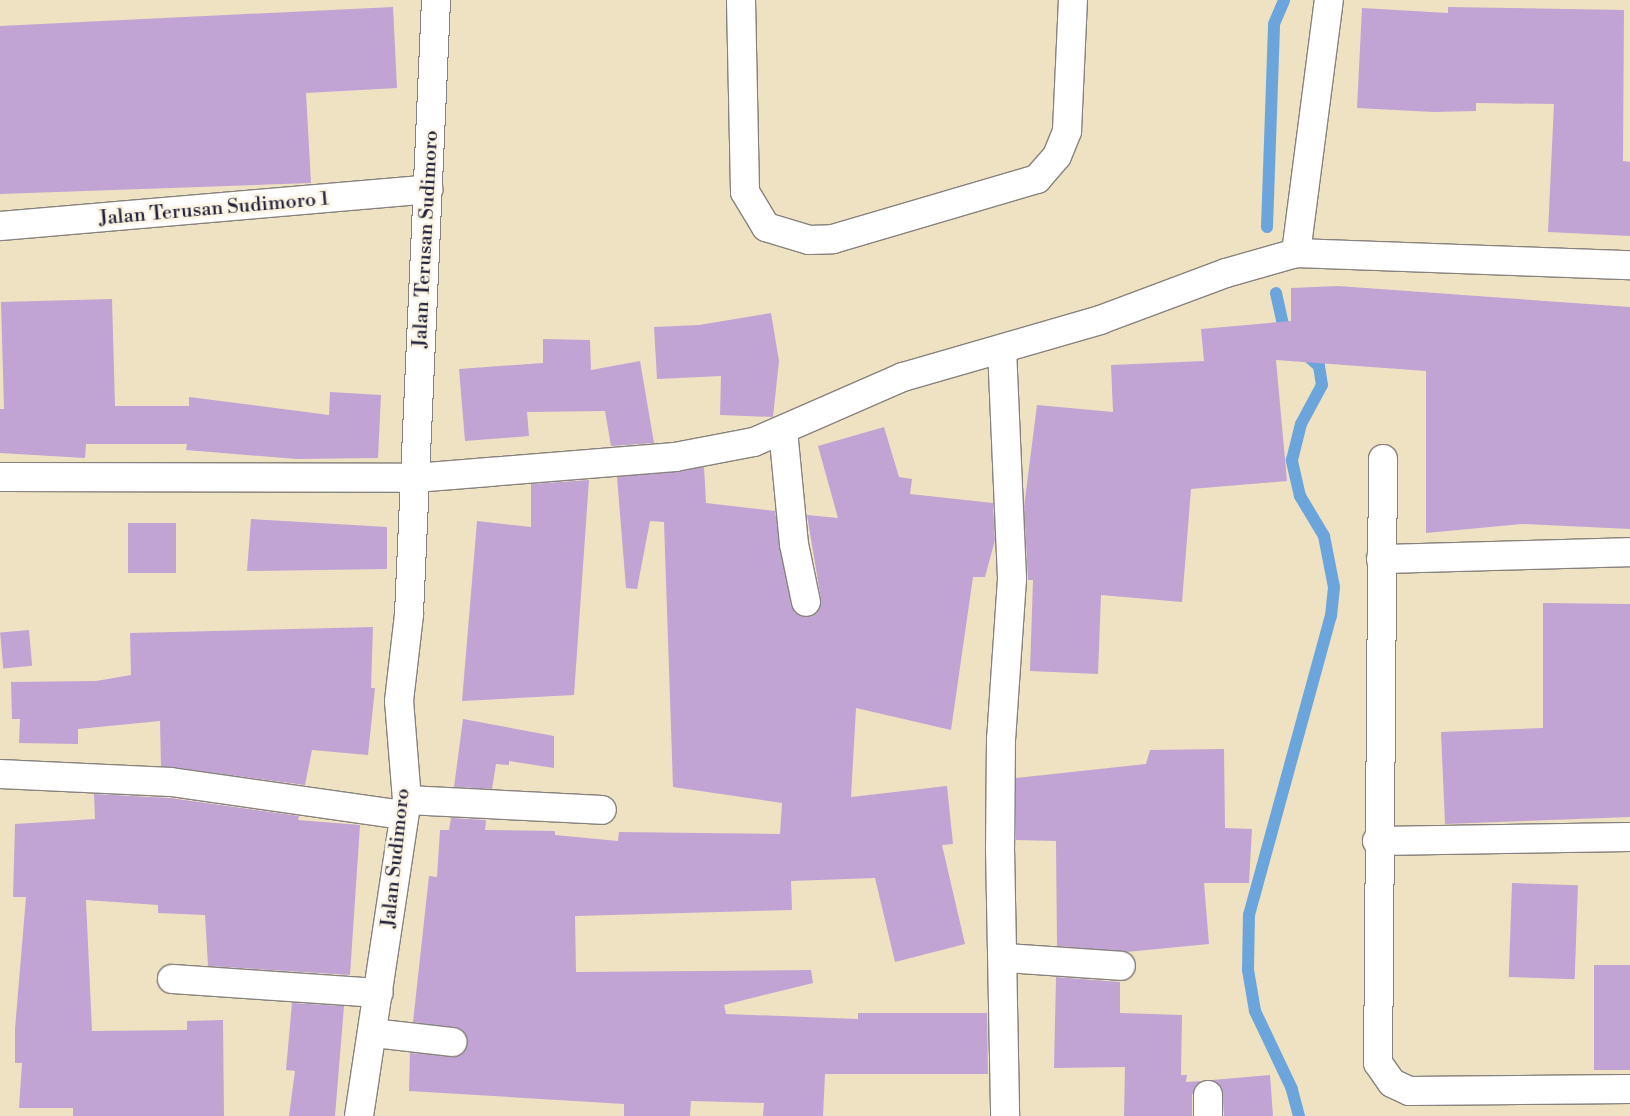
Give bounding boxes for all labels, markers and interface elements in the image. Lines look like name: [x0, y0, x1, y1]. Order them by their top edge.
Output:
street label: Jalan Terusan Sudimoro: [408, 130, 444, 348]
street label: Jalan Terusan Sudimoro 1: [98, 187, 330, 231]
street label: Jalan Sudimoro: [377, 787, 415, 929]

